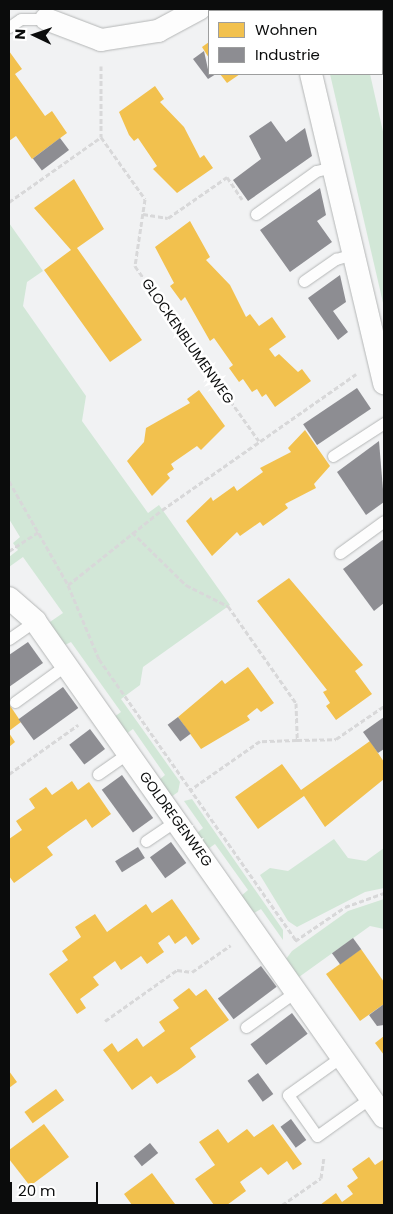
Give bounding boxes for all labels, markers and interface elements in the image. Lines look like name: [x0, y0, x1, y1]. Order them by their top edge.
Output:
north arrow: [10, 10, 60, 60]
legend: [208, 10, 383, 75]
text: Wohnen: [255, 19, 317, 40]
text: N: [10, 28, 30, 40]
text: Industrie: [255, 44, 320, 65]
street label: GLOCKENBLUMENWEG: [138, 275, 238, 407]
street label: GOLDREGENWEG: [136, 768, 216, 870]
scale bar: [12, 1172, 100, 1204]
text: 20 m: [18, 1180, 56, 1201]

